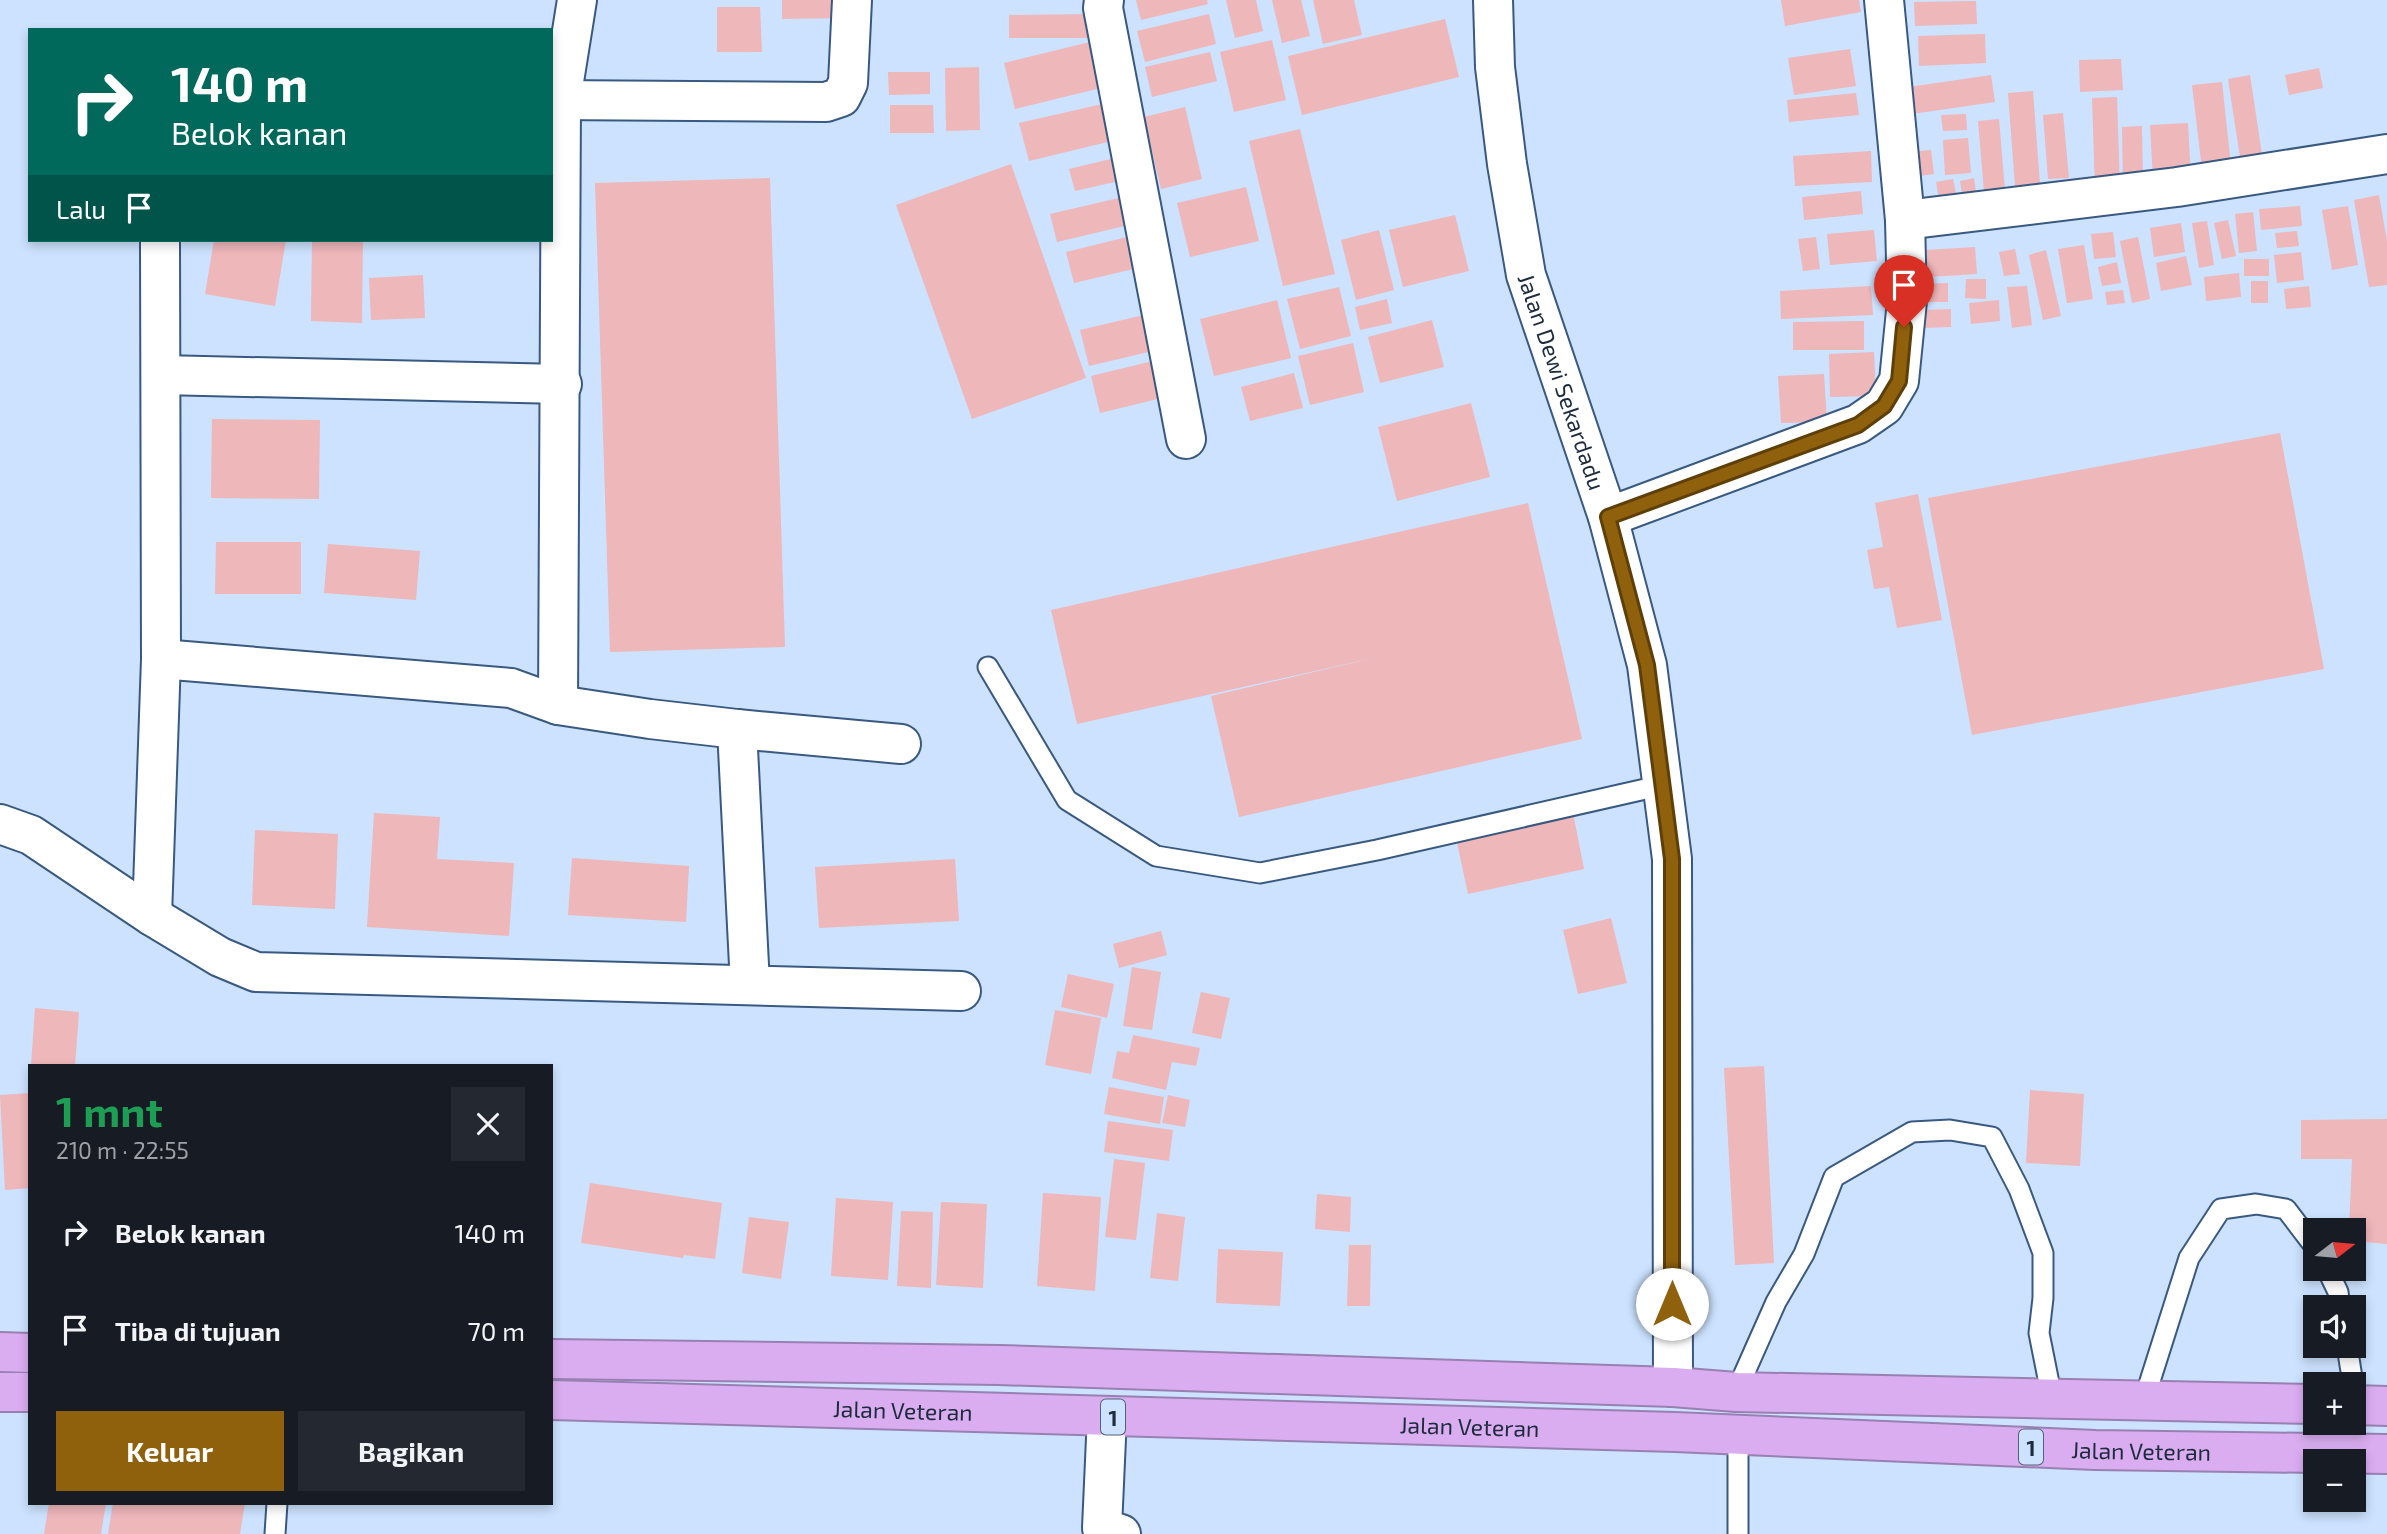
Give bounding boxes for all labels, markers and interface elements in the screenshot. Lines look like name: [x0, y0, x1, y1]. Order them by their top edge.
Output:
text: 140 m: [171, 53, 308, 112]
icon: right: [56, 56, 147, 147]
text: Belok kanan: [171, 113, 347, 151]
icon: arrive: [120, 189, 158, 227]
text: Lalu: [56, 193, 106, 224]
pin: [1874, 255, 1934, 327]
icon: arrive: [1885, 266, 1923, 304]
street label: Jalan Dewi Sekardadu: [1513, 270, 1612, 494]
text: 1 mnt: [56, 1085, 163, 1135]
button: close: [451, 1087, 525, 1161]
text: 210 m · 22:55: [56, 1136, 189, 1164]
icon: right: [56, 1213, 94, 1251]
text: Belok kanan: [115, 1217, 266, 1248]
text: 140 m: [454, 1217, 525, 1248]
north arrow: [2303, 1218, 2366, 1281]
map controls: [2303, 1218, 2366, 1512]
position arrow: [1635, 1267, 1709, 1341]
button: sound: [2303, 1295, 2366, 1358]
icon: arrive: [56, 1311, 94, 1349]
text: Tiba di tujuan: [115, 1315, 281, 1346]
text: 70 m: [467, 1315, 525, 1346]
button: +: [2303, 1372, 2366, 1435]
street label: Jalan Veteran: [833, 1394, 973, 1426]
road number: 1: [1101, 1400, 1125, 1434]
street label: Jalan Veteran: [1399, 1410, 1540, 1442]
button: Keluar: [56, 1411, 284, 1491]
button: Bagikan: [298, 1411, 525, 1491]
road number: 1: [2019, 1430, 2043, 1464]
street label: Jalan Veteran: [2071, 1435, 2211, 1466]
button: −: [2303, 1449, 2366, 1512]

